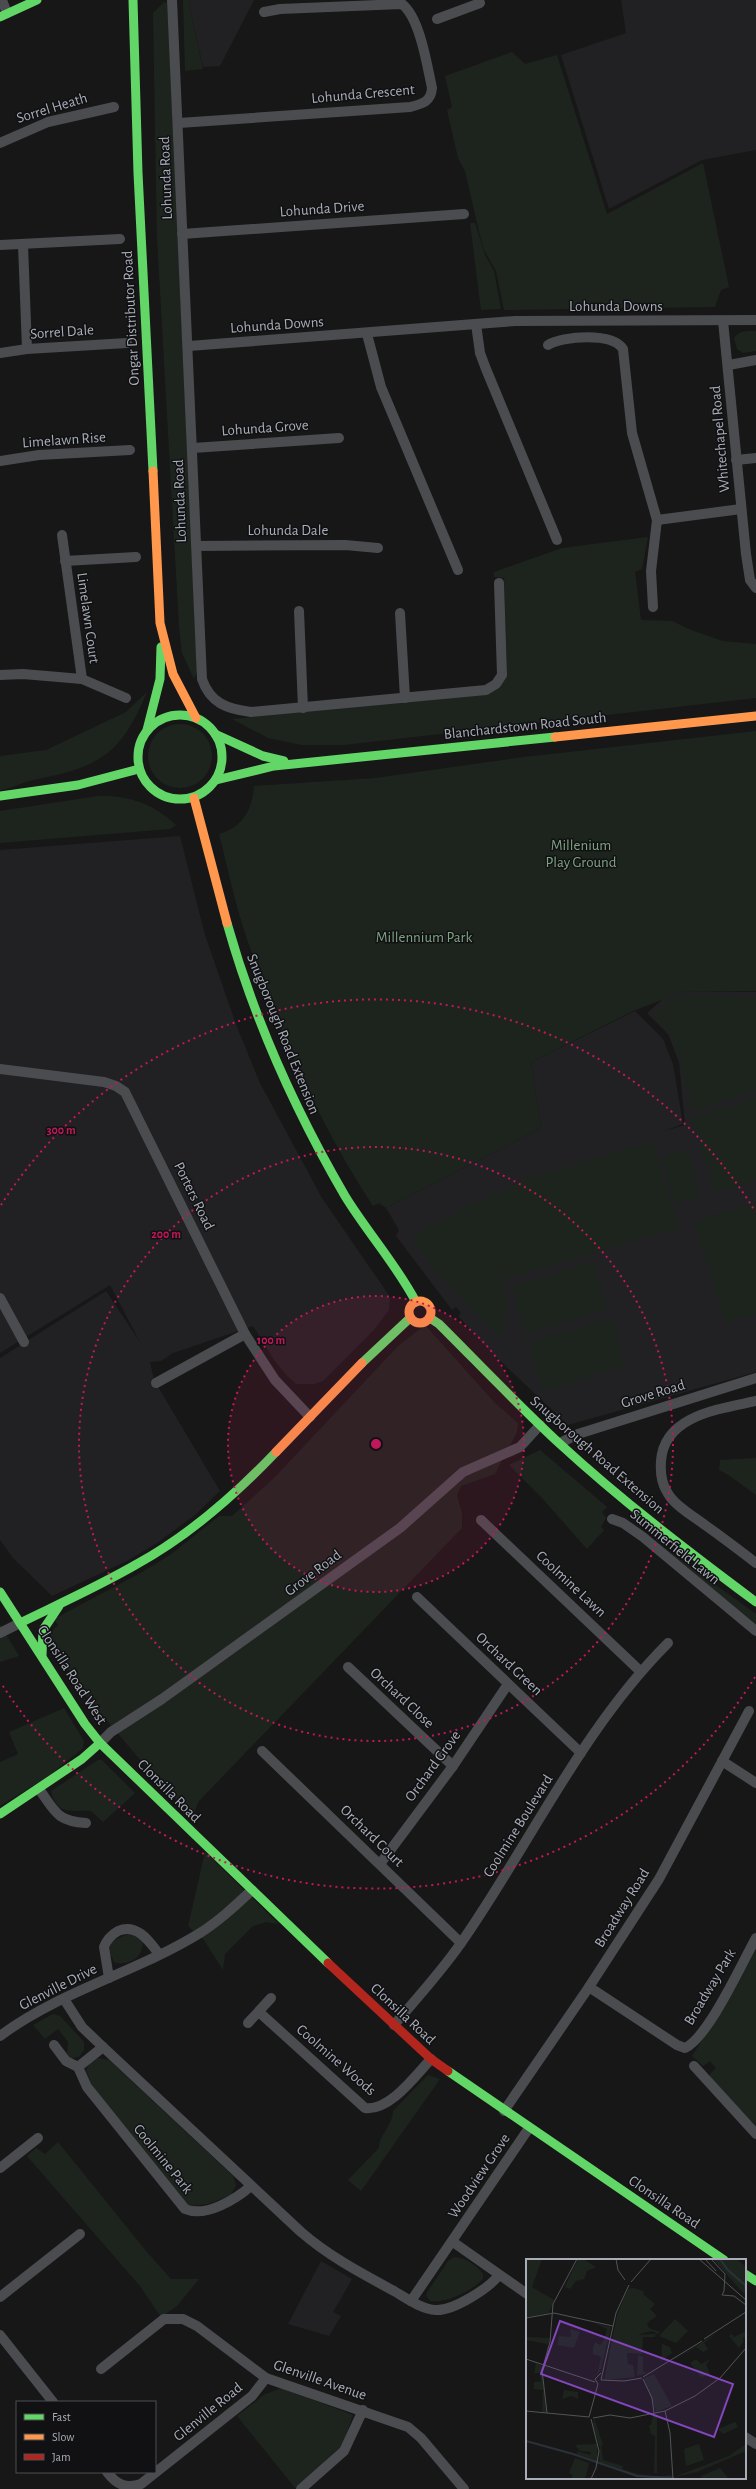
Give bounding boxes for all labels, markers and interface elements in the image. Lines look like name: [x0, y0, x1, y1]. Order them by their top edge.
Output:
street label: Lohunda Crescent: [311, 82, 415, 106]
street label: Sorrel Heath: [15, 90, 89, 126]
street label: Lohunda Road: [157, 136, 175, 220]
street label: Lohunda Drive: [279, 199, 365, 219]
street label: Ongar Distributor Road: [120, 250, 142, 386]
street label: Lohunda Downs: [569, 299, 663, 314]
street label: Lohunda Downs: [230, 314, 324, 336]
street label: Sorrel Dale: [30, 322, 95, 342]
street label: Whitechapel Road: [708, 385, 732, 493]
street label: Lohunda Grove: [221, 417, 309, 439]
street label: Limelawn Rise: [22, 430, 106, 450]
street label: Lohunda Road: [171, 459, 189, 543]
street label: Lohunda Dale: [248, 523, 329, 538]
street label: Limelawn Court: [74, 572, 102, 665]
street label: Blanchardstown Road South: [443, 710, 607, 742]
park label: Millenium Play Ground: [545, 838, 617, 870]
park label: Millennium Park: [376, 930, 472, 945]
street label: Snugborough Road Extension: [244, 952, 322, 1116]
text: 300 m: [46, 1124, 76, 1136]
street label: Porters Road: [171, 1160, 217, 1232]
text: 200 m: [151, 1228, 181, 1240]
text: 100 m: [257, 1334, 285, 1346]
street label: Grove Road: [619, 1377, 687, 1411]
street label: Snugborough Road Extension: [527, 1393, 667, 1517]
centre of rings: [369, 1437, 383, 1451]
street label: Summerfield Lawn: [627, 1506, 723, 1588]
street label: Grove Road: [282, 1547, 344, 1599]
street label: Coolmine Lawn: [533, 1548, 609, 1620]
street label: Clonsilla Road West: [34, 1623, 110, 1727]
street label: Orchard Green: [473, 1630, 545, 1698]
street label: Orchard Close: [367, 1665, 437, 1731]
street label: Orchard Grove: [402, 1728, 464, 1804]
street label: Clonsilla Road: [135, 1757, 204, 1826]
street label: Coolmine Boulevard: [480, 1772, 556, 1880]
street label: Orchard Court: [337, 1802, 407, 1870]
street label: Broadway Road: [592, 1866, 652, 1950]
street label: Broadway Park: [681, 1946, 739, 2028]
street label: Glenville Drive: [17, 1961, 99, 2013]
street label: Clonsilla Road: [368, 1980, 438, 2048]
street label: Coolmine Woods: [294, 2022, 378, 2098]
street label: Coolmine Park: [131, 2121, 196, 2197]
street label: Woodview Grove: [445, 2131, 513, 2221]
street label: Clonsilla Road: [626, 2173, 702, 2231]
inset map: [526, 2259, 746, 2479]
street label: Glenville Avenue: [271, 2357, 369, 2403]
street label: Glenville Road: [171, 2380, 245, 2444]
legend: [16, 2401, 156, 2473]
text: Fast: [52, 2411, 71, 2423]
text: Slow: [52, 2431, 74, 2443]
text: Jam: [52, 2451, 71, 2463]

